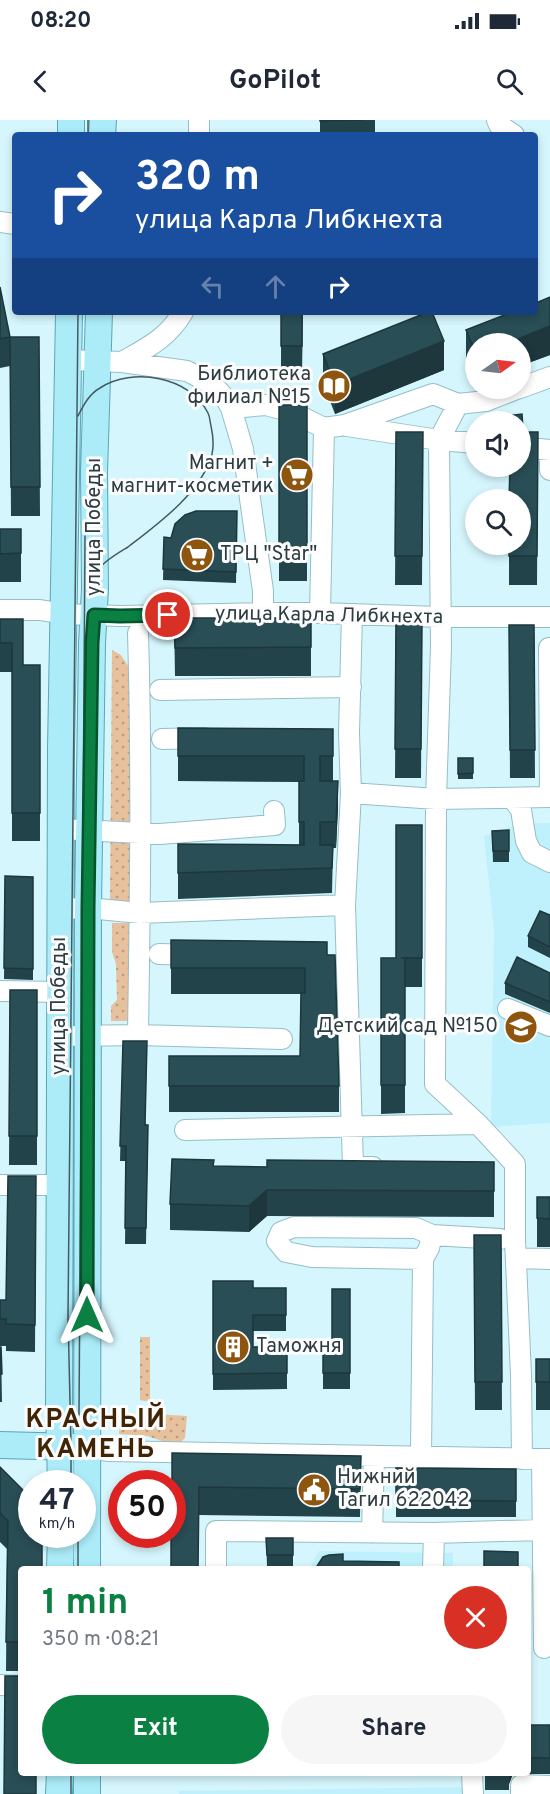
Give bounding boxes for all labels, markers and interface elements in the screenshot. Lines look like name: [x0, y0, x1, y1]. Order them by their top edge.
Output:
text: 08:20: [30, 8, 92, 35]
text: GoPilot: [229, 64, 321, 98]
icon: back: [24, 65, 57, 98]
icon: search: [493, 65, 526, 98]
text: 320 m: [135, 152, 260, 205]
icon: right: [36, 156, 114, 234]
text: улица Карла Либкнехта: [135, 204, 443, 238]
icon: left: [196, 270, 229, 303]
icon: ahead: [259, 270, 292, 303]
icon: right: [322, 270, 355, 303]
north arrow: [465, 333, 531, 399]
map controls: [465, 333, 531, 555]
place label: Библиотека филиал №15: [187, 362, 311, 411]
library icon: Библиотека филиал №15: [316, 368, 352, 404]
button: sound: [465, 411, 531, 477]
place label: Магнит + магнит-косметик: [111, 451, 274, 500]
supermarket icon: Магнит + магнит-косметик: [279, 457, 315, 493]
street label: улица Победы: [82, 458, 108, 596]
button: search: [465, 489, 531, 555]
supermarket icon: ТРЦ "Star": [179, 537, 215, 573]
place label: ТРЦ "Star": [220, 542, 317, 568]
pin: [142, 589, 193, 640]
icon: arrive: [151, 598, 184, 631]
street label: улица Карла Либкнехта: [215, 601, 443, 631]
street label: улица Победы: [47, 937, 73, 1075]
school or university icon: Детский сад №150: [503, 1009, 539, 1045]
place label: Детский сад №150: [316, 1014, 498, 1040]
position arrow: [55, 1283, 119, 1347]
building icon: Таможня: [215, 1329, 251, 1365]
place label: Таможня: [256, 1334, 342, 1360]
district label: КРАСНЫЙ КАМЕНЬ: [26, 1402, 166, 1467]
place label: Нижний Тагил 622042: [337, 1465, 470, 1514]
speed limit sign: 50: [108, 1470, 186, 1548]
public building icon: Нижний Тагил 622042: [296, 1472, 332, 1508]
text: 47: [39, 1483, 75, 1520]
text: km/h: [39, 1515, 75, 1534]
text: 1 min: [42, 1581, 128, 1627]
button: close: [444, 1586, 507, 1649]
text: 350 m · 08:21: [42, 1627, 160, 1653]
button: Exit: [42, 1695, 269, 1764]
button: Share: [281, 1695, 507, 1764]

